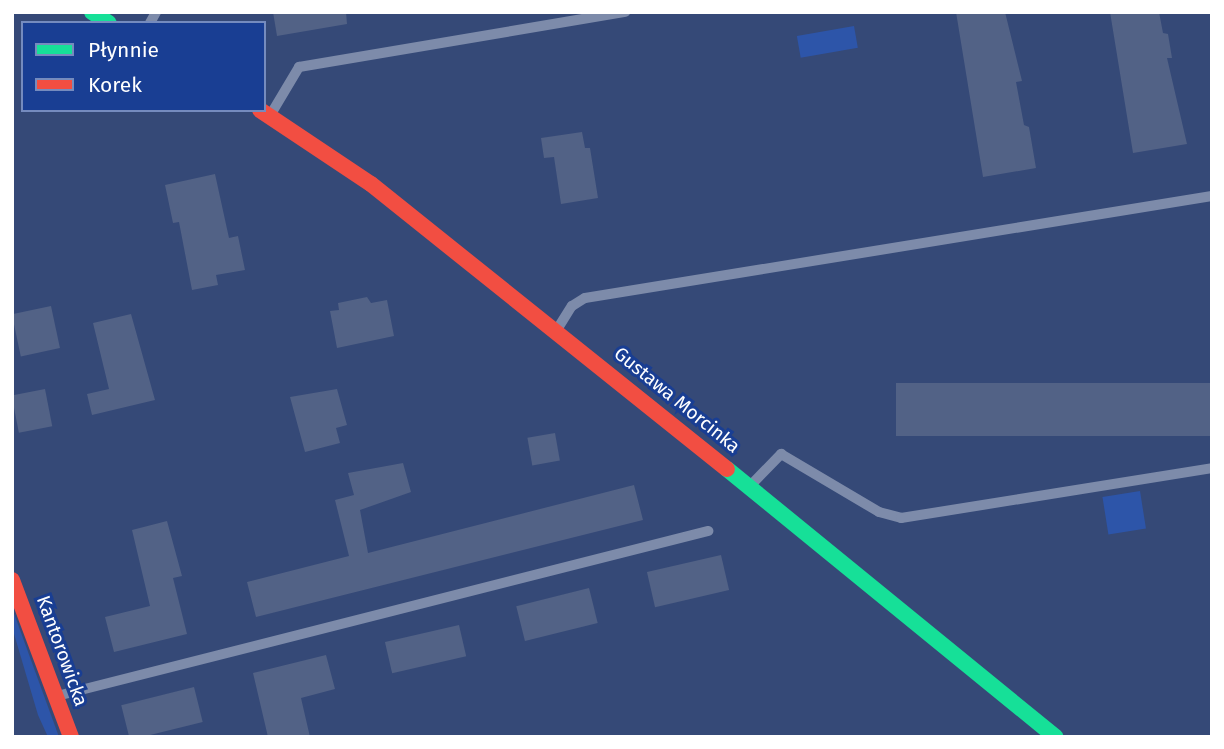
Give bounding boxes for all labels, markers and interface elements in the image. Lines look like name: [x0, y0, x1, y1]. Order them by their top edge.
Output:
legend: [21, 21, 266, 112]
text: Płynnie: [88, 37, 159, 63]
text: Korek: [88, 72, 142, 98]
street label: Gustawa Morcinka: [609, 342, 745, 458]
street label: Kantorowicka: [31, 593, 93, 709]

